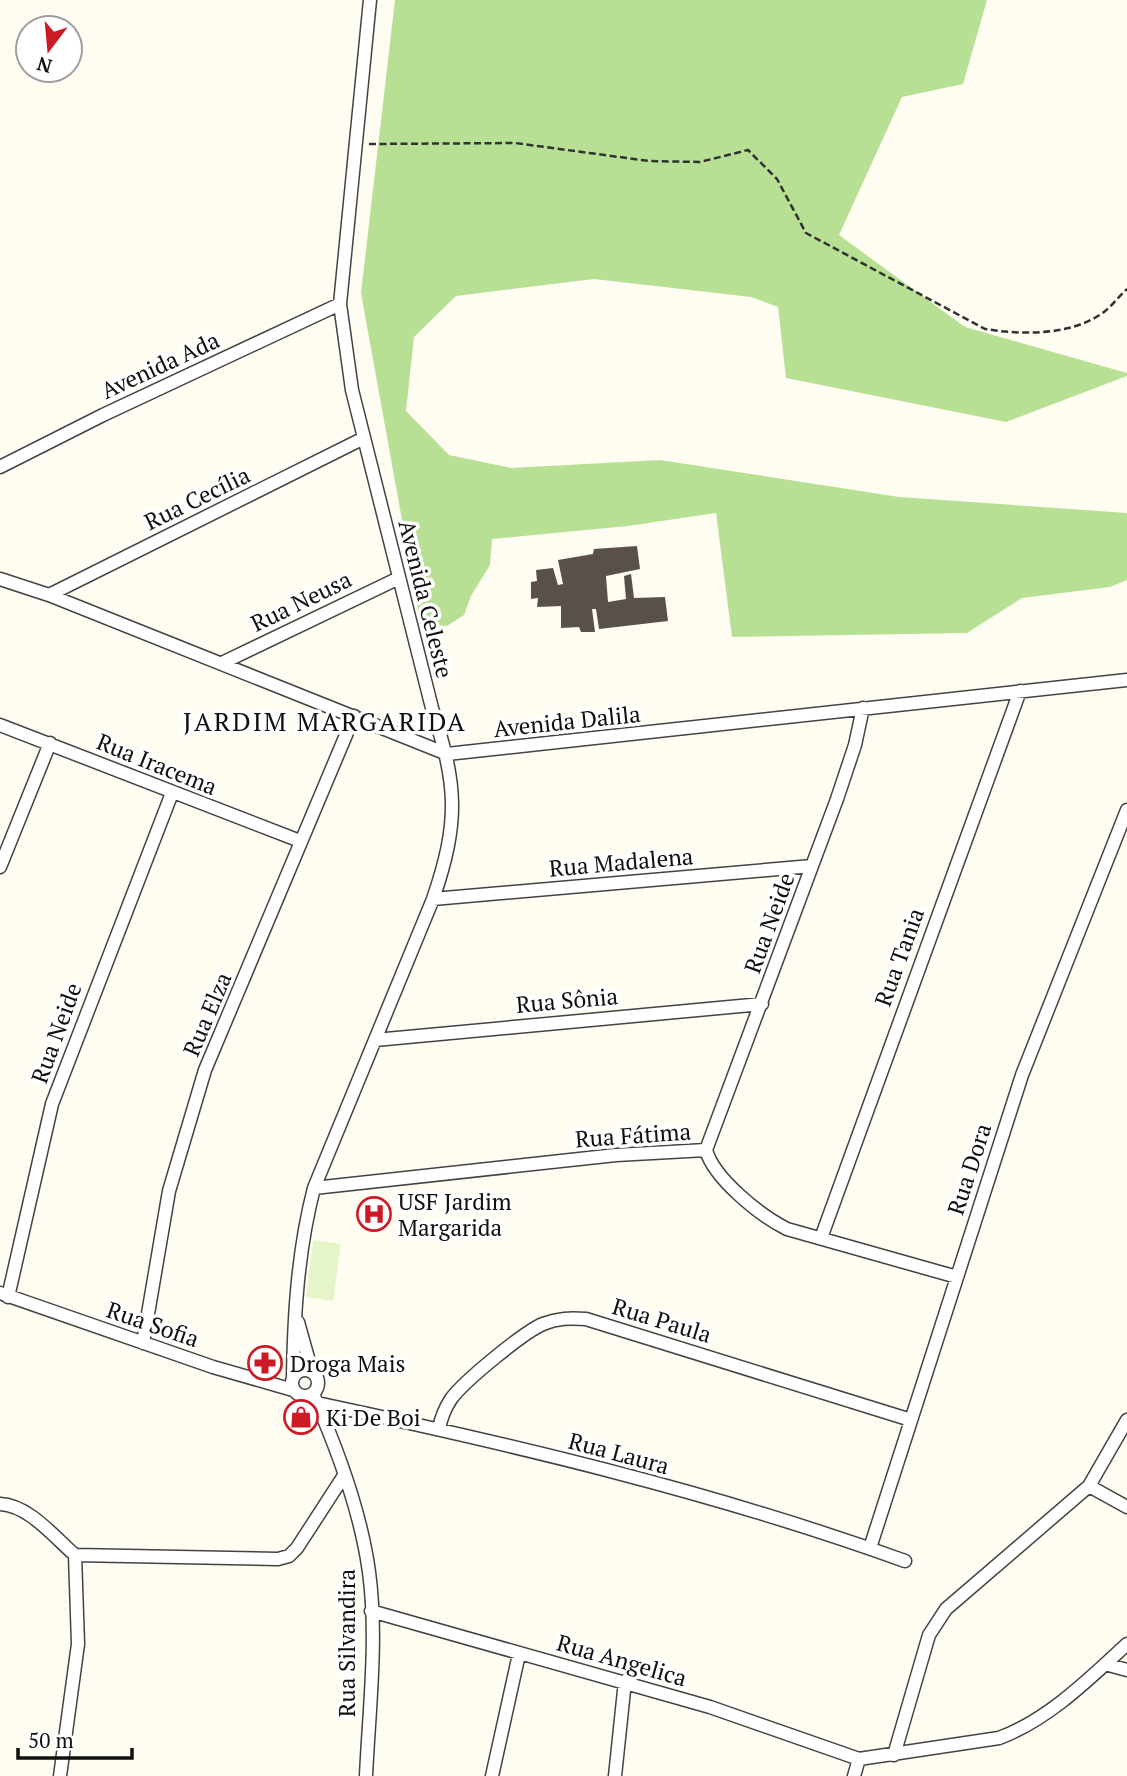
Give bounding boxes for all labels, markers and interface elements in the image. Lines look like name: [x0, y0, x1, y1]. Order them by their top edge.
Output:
north arrow: [14, 14, 84, 84]
text: N: [33, 52, 55, 80]
street label: Avenida Ada: [96, 324, 224, 406]
street label: Rua Cecília: [139, 459, 255, 537]
street label: Avenida Celeste: [391, 517, 461, 681]
street label: Rua Neusa: [246, 563, 357, 639]
street label: Avenida Dalila: [492, 698, 642, 744]
district label: JARDIM MARGARIDA: [183, 704, 467, 738]
street label: Rua Iracema: [92, 726, 222, 802]
street label: Rua Madalena: [548, 840, 695, 884]
street label: Rua Neide: [737, 868, 801, 978]
street label: Rua Tania: [867, 903, 931, 1010]
street label: Rua Elza: [175, 967, 239, 1061]
street label: Rua Neide: [24, 978, 88, 1088]
street label: Rua Sônia: [515, 980, 620, 1020]
street label: Rua Fátima: [574, 1115, 692, 1155]
street label: Rua Dora: [940, 1119, 998, 1219]
place label: USF Jardim Margarida: [398, 1186, 512, 1243]
hospital icon: USF Jardim Margarida: [355, 1195, 393, 1233]
street label: Rua Paula: [609, 1290, 716, 1350]
street label: Rua Sofia: [103, 1294, 204, 1354]
pharmacy icon: Droga Mais: [246, 1344, 284, 1382]
place label: Droga Mais: [290, 1348, 406, 1379]
shop icon: Ki De Boi: [282, 1398, 320, 1436]
place label: Ki De Boi: [326, 1402, 421, 1433]
street label: Rua Laura: [565, 1425, 673, 1481]
street label: Rua Silvandira: [331, 1568, 362, 1717]
street label: Rua Angelica: [553, 1627, 691, 1693]
scale bar: [18, 1716, 131, 1760]
text: 50 m: [28, 1726, 74, 1754]

